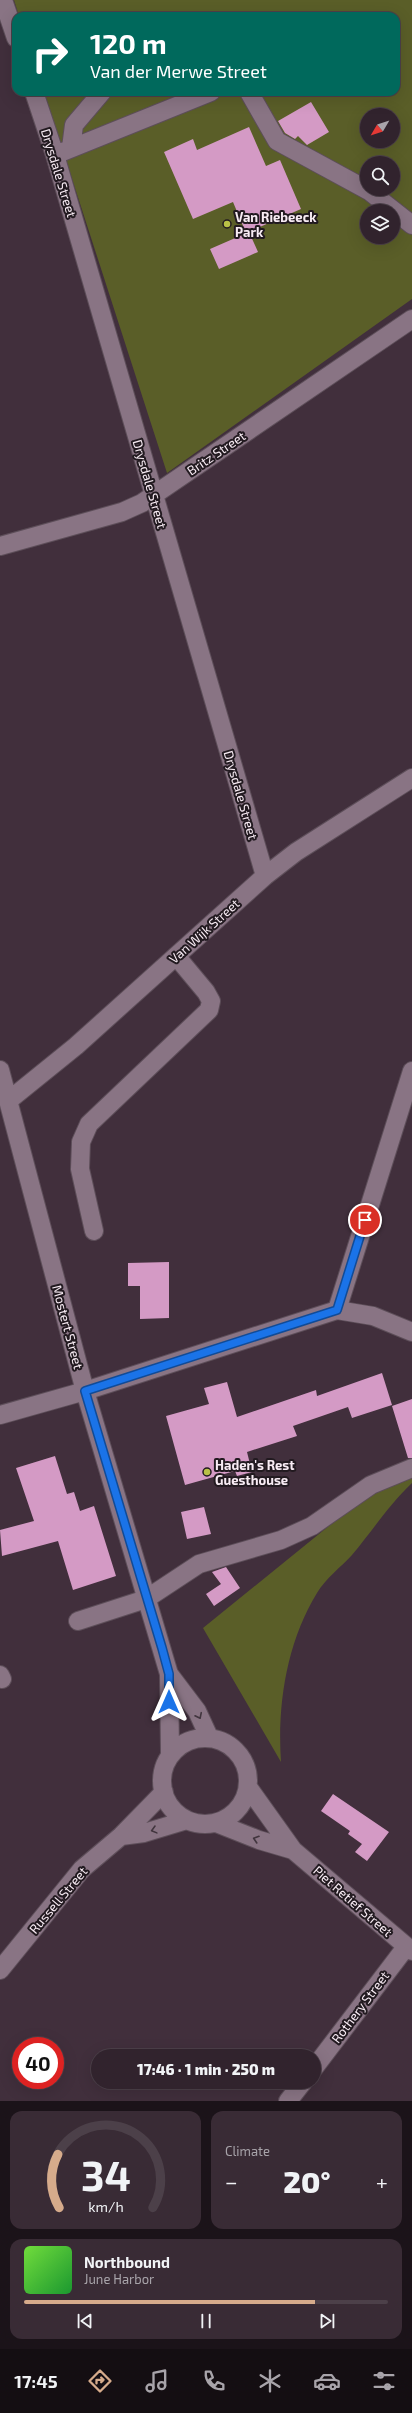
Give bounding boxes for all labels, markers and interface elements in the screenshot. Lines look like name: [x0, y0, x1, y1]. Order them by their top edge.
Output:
text: 120 m: [90, 26, 167, 60]
icon: right: [24, 28, 76, 80]
text: Van der Merwe Street: [90, 60, 267, 82]
north arrow: [360, 108, 400, 148]
map controls: [360, 108, 400, 244]
street label: Drysdale Street: [38, 127, 80, 219]
button: search: [360, 156, 400, 196]
button: layers: [360, 204, 400, 244]
place label: Van Riebeeck Park: [235, 209, 317, 240]
marker: Van Riebeeck Park: [222, 219, 232, 229]
street label: Britz Street: [184, 428, 248, 478]
street label: Drysdale Street: [130, 438, 170, 530]
street label: Drysdale Street: [221, 749, 261, 841]
street label: Van Wijk Street: [165, 895, 243, 967]
pin: [348, 1203, 382, 1237]
icon: arrive: [354, 1209, 376, 1231]
street label: Mostert Street: [49, 1283, 87, 1371]
place label: Haden's Rest Guesthouse: [215, 1457, 295, 1488]
marker: Haden's Rest Guesthouse: [202, 1467, 212, 1477]
position arrow: [148, 1681, 190, 1723]
one-way arrow: [194, 1711, 202, 1719]
one-way arrow: [151, 1825, 158, 1834]
one-way arrow: [253, 1835, 260, 1844]
street label: Piet Retief Street: [310, 1862, 396, 1940]
street label: Russell Street: [25, 1863, 91, 1937]
street label: Rothery Street: [328, 1968, 392, 2046]
speed limit sign: 40: [12, 2037, 64, 2089]
text: 17:46 · 1 min · 250 m: [137, 2060, 275, 2078]
text: Climate: [225, 2143, 270, 2159]
text: 34: [80, 2149, 131, 2199]
text: 20°: [283, 2163, 330, 2199]
text: −: [225, 2168, 238, 2194]
text: +: [376, 2168, 388, 2194]
text: km/h: [88, 2198, 123, 2215]
text: Northbound: [84, 2253, 170, 2271]
text: June Harbor: [84, 2271, 154, 2287]
icon: previous: [74, 2310, 96, 2332]
icon: pause: [195, 2310, 217, 2332]
icon: next: [316, 2310, 338, 2332]
icon: directions: [86, 2367, 114, 2395]
icon: music: [143, 2367, 171, 2395]
icon: phone: [200, 2367, 228, 2395]
icon: climate: [256, 2367, 284, 2395]
icon: car: [313, 2367, 341, 2395]
icon: filters: [370, 2367, 398, 2395]
text: 17:45: [14, 2370, 58, 2392]

